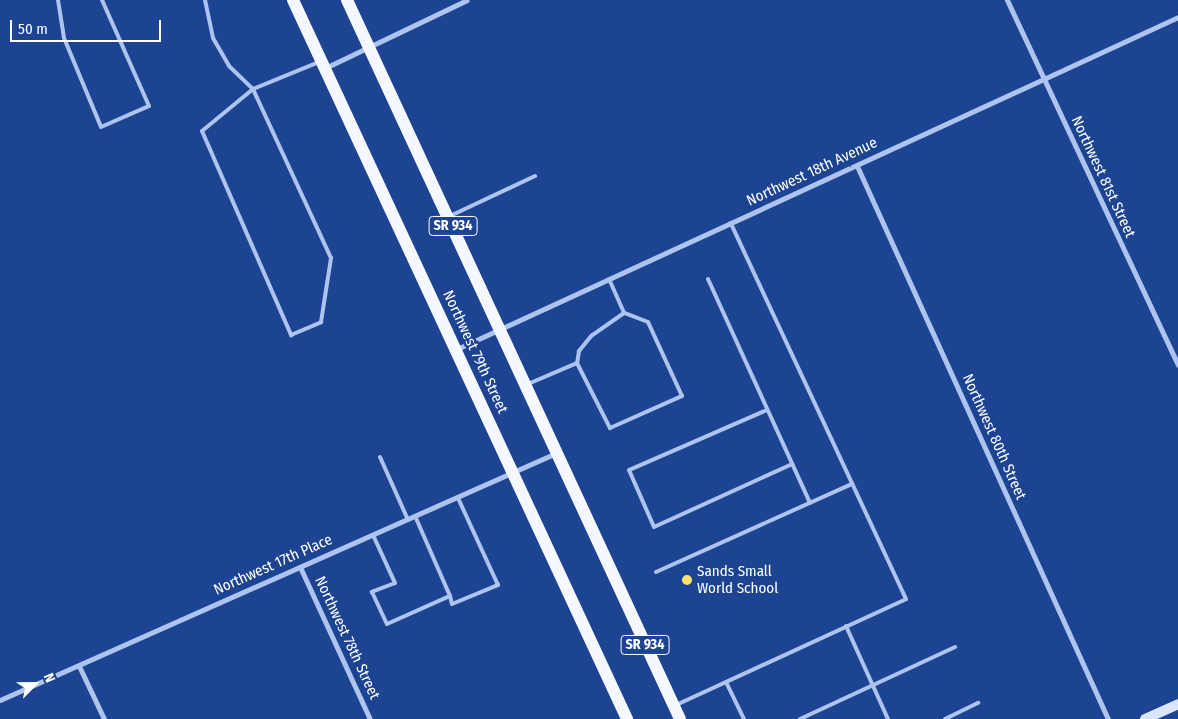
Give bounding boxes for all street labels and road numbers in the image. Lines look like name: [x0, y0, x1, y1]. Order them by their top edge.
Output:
street label: Northwest 81st Street: [1067, 113, 1139, 241]
street label: Northwest 18th Avenue: [744, 134, 880, 210]
road number: SR 934: [428, 215, 478, 238]
street label: Northwest 79th Street: [439, 288, 511, 416]
street label: Northwest 80th Street: [958, 371, 1030, 503]
street label: Northwest 17th Place: [211, 531, 335, 599]
street label: Northwest 78th Street: [311, 574, 383, 702]
road number: SR 934: [620, 634, 670, 656]

